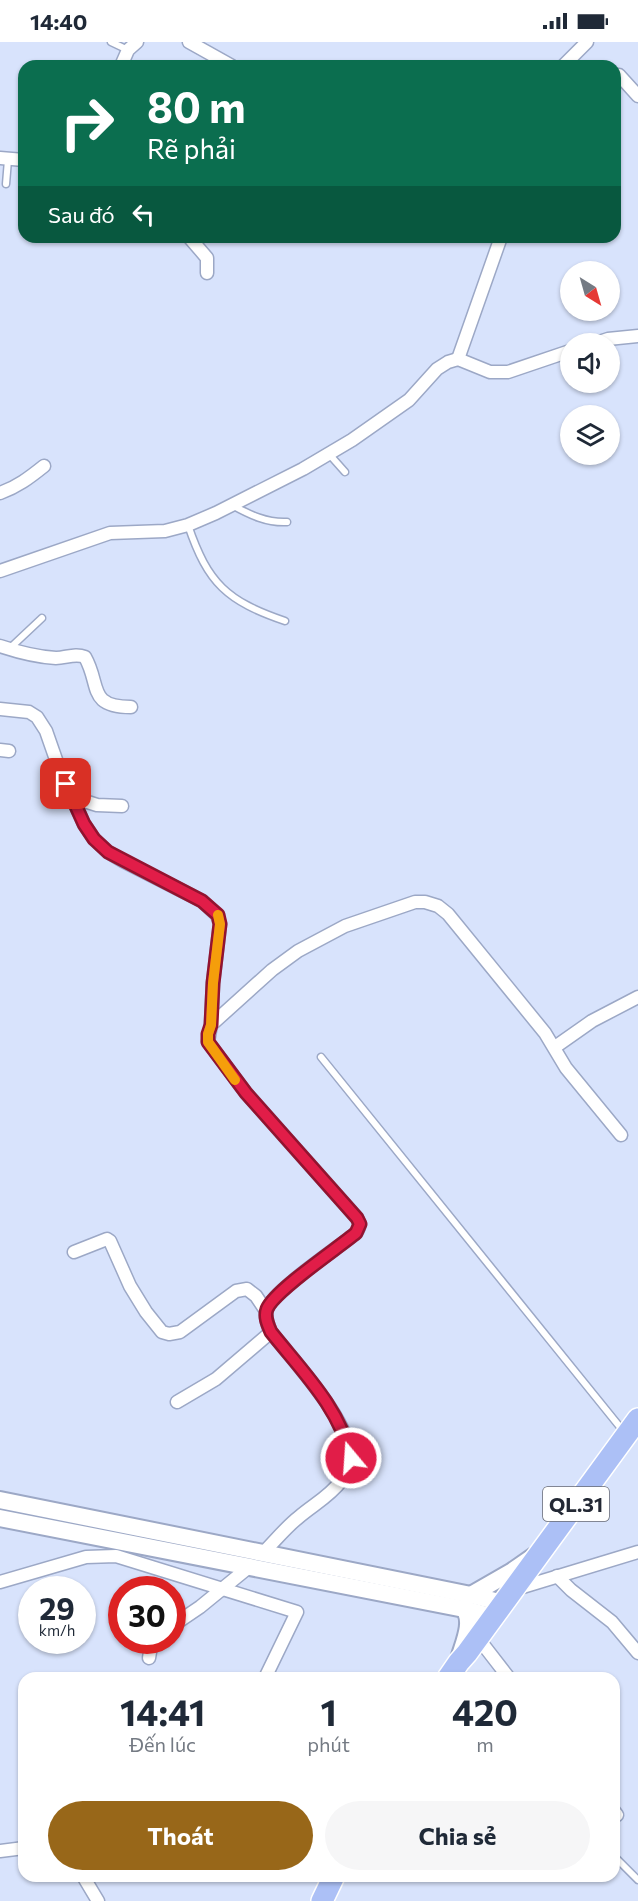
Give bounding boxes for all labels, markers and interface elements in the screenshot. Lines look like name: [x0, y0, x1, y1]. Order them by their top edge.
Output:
text: 14:40: [30, 8, 87, 35]
text: 80 m: [147, 80, 246, 132]
icon: right: [48, 84, 126, 162]
text: Rẽ phải: [147, 132, 236, 165]
icon: left: [127, 198, 160, 231]
text: Sau đó: [48, 201, 115, 228]
north arrow: [560, 261, 620, 321]
map controls: [560, 261, 620, 465]
button: sound: [560, 333, 620, 393]
button: layers: [560, 405, 620, 465]
pin: [40, 758, 91, 809]
icon: arrive: [49, 767, 82, 800]
position arrow: [319, 1426, 383, 1490]
road number: QL.31: [543, 1487, 609, 1521]
speed limit sign: 30: [108, 1576, 186, 1654]
text: 29: [39, 1589, 75, 1626]
text: km/h: [39, 1621, 75, 1639]
text: 14:41: [120, 1689, 205, 1733]
text: 1: [320, 1689, 337, 1733]
text: 420: [452, 1689, 518, 1733]
text: Đến lúc: [129, 1732, 196, 1756]
text: phút: [307, 1732, 350, 1756]
text: m: [476, 1732, 494, 1756]
button: Thoát: [48, 1801, 313, 1870]
button: Chia sẻ: [325, 1801, 590, 1870]

